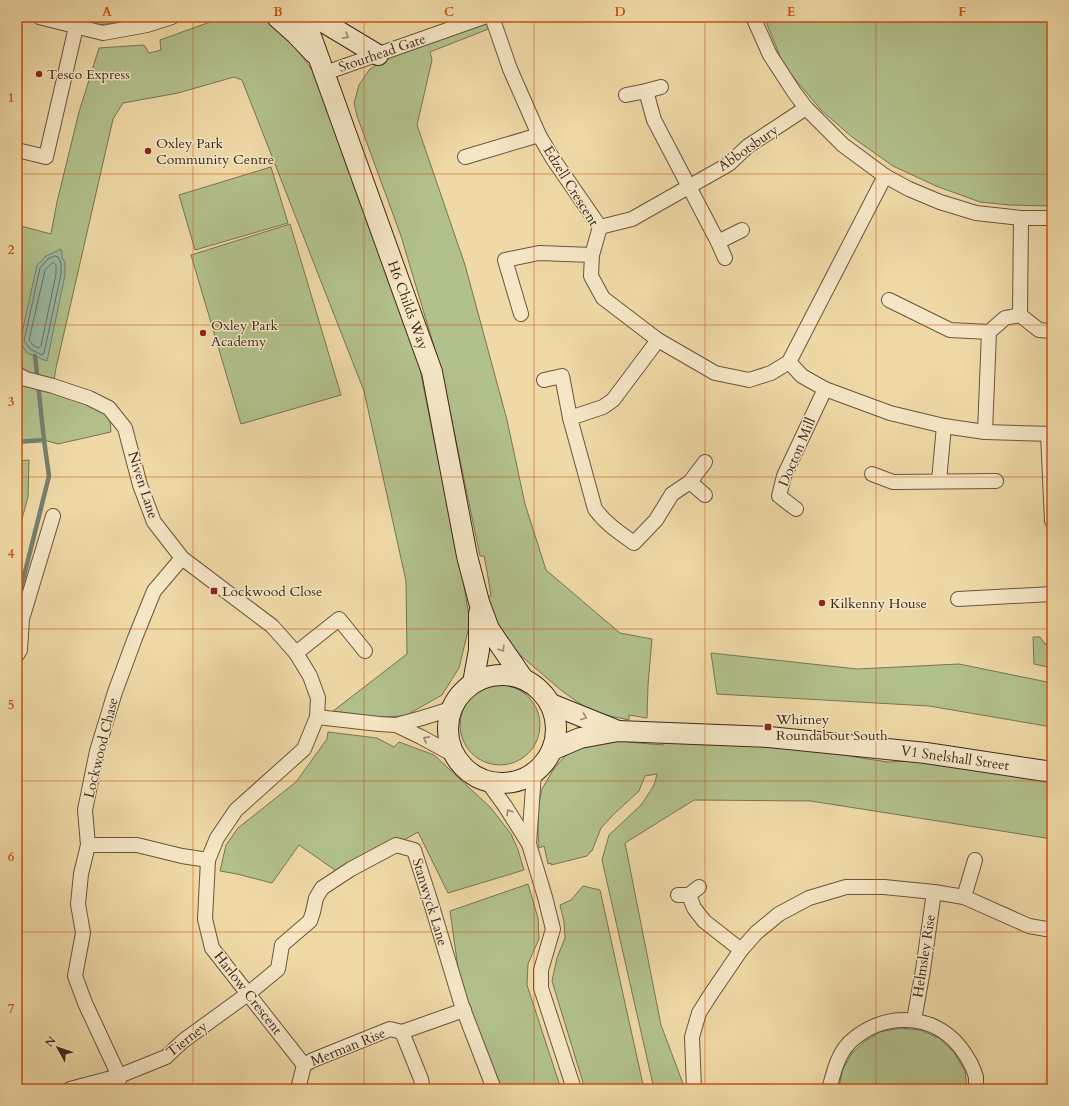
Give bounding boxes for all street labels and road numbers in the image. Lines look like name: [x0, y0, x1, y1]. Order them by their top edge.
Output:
street label: Stourhead Gate: [336, 29, 428, 77]
street label: Abbotsbury: [714, 120, 782, 176]
street label: Edzell Crescent: [539, 142, 604, 230]
street label: H6 Childs Way: [383, 258, 433, 353]
street label: Docton Mill: [774, 414, 820, 489]
street label: Niven Lane: [123, 449, 163, 521]
street label: Lockwood Chase: [79, 696, 123, 800]
street label: V1 Snelshall Street: [900, 741, 1011, 775]
street label: Stanwyck Lane: [408, 856, 452, 948]
street label: Helmsley Rise: [908, 913, 940, 999]
street label: Harlow Crescent: [209, 947, 287, 1039]
street label: Tierney: [162, 1017, 212, 1061]
street label: Merman Rise: [308, 1023, 388, 1071]

